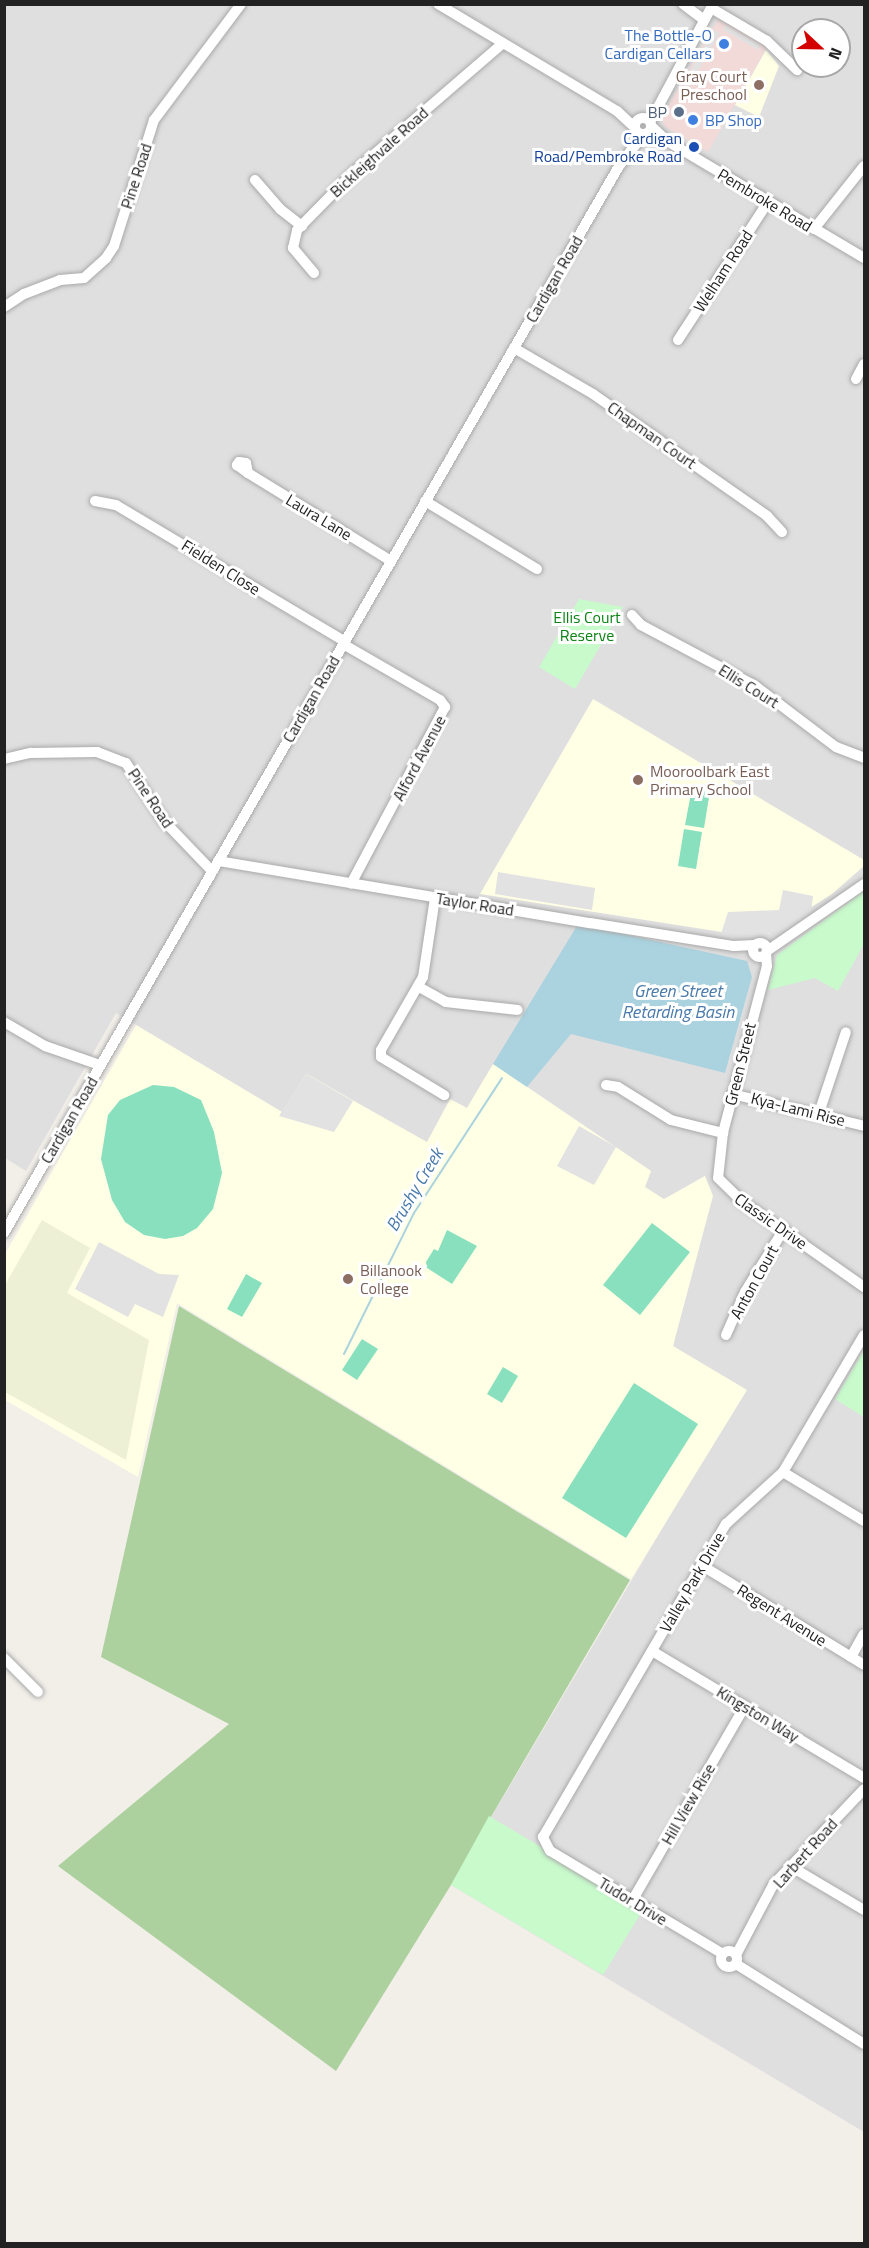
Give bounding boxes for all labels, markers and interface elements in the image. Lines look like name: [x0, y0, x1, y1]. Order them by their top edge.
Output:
north arrow: [791, 18, 851, 78]
place label: The Bottle-O Cardigan Cellars: [605, 25, 712, 63]
marker: The Bottle-O Cardigan Cellars: [717, 37, 731, 51]
text: N: [823, 44, 849, 64]
place label: Gray Court Preschool: [676, 66, 747, 104]
marker: Gray Court Preschool: [752, 78, 766, 92]
place label: BP: [648, 102, 667, 122]
street label: Bickleighvale Road: [326, 103, 432, 201]
marker: BP: [672, 105, 686, 119]
place label: BP Shop: [705, 110, 762, 130]
marker: BP Shop: [686, 113, 700, 127]
place label: Cardigan Road/Pembroke Road: [534, 128, 682, 166]
marker: Cardigan Road/Pembroke Road: [687, 140, 701, 154]
street label: Pine Road: [116, 141, 156, 211]
street label: Pembroke Road: [714, 164, 816, 236]
street label: Welham Road: [689, 226, 757, 316]
street label: Cardigan Road: [521, 232, 587, 326]
street label: Chapman Court: [604, 397, 700, 473]
street label: Laura Lane: [283, 490, 355, 544]
street label: Fielden Close: [178, 535, 264, 599]
park label: Ellis Court Reserve: [553, 607, 621, 645]
street label: Cardigan Road: [278, 652, 344, 746]
street label: Ellis Court: [715, 660, 783, 712]
street label: Alford Avenue: [388, 712, 450, 804]
place label: Mooroolbark East Primary School: [650, 761, 769, 799]
street label: Pine Road: [124, 765, 178, 831]
marker: Mooroolbark East Primary School: [631, 773, 645, 787]
street label: Taylor Road: [435, 888, 515, 920]
water label: Green Street Retarding Basin: [622, 981, 734, 1024]
street label: Green Street: [720, 1021, 760, 1107]
street label: Cardigan Road: [36, 1073, 102, 1167]
street label: Kya-Lami Rise: [749, 1088, 847, 1130]
water label: Brushy Creek: [382, 1145, 448, 1235]
street label: Classic Drive: [731, 1189, 811, 1253]
street label: Anton Court: [726, 1242, 782, 1322]
place label: Billanook College: [360, 1260, 422, 1298]
marker: Billanook College: [341, 1272, 355, 1286]
street label: Valley Park Drive: [656, 1528, 728, 1636]
street label: Regent Avenue: [734, 1580, 830, 1650]
street label: Kingston Way: [713, 1682, 803, 1746]
street label: Hill View Rise: [657, 1760, 719, 1848]
street label: Larbert Road: [769, 1814, 841, 1892]
street label: Tudor Drive: [595, 1873, 671, 1929]

